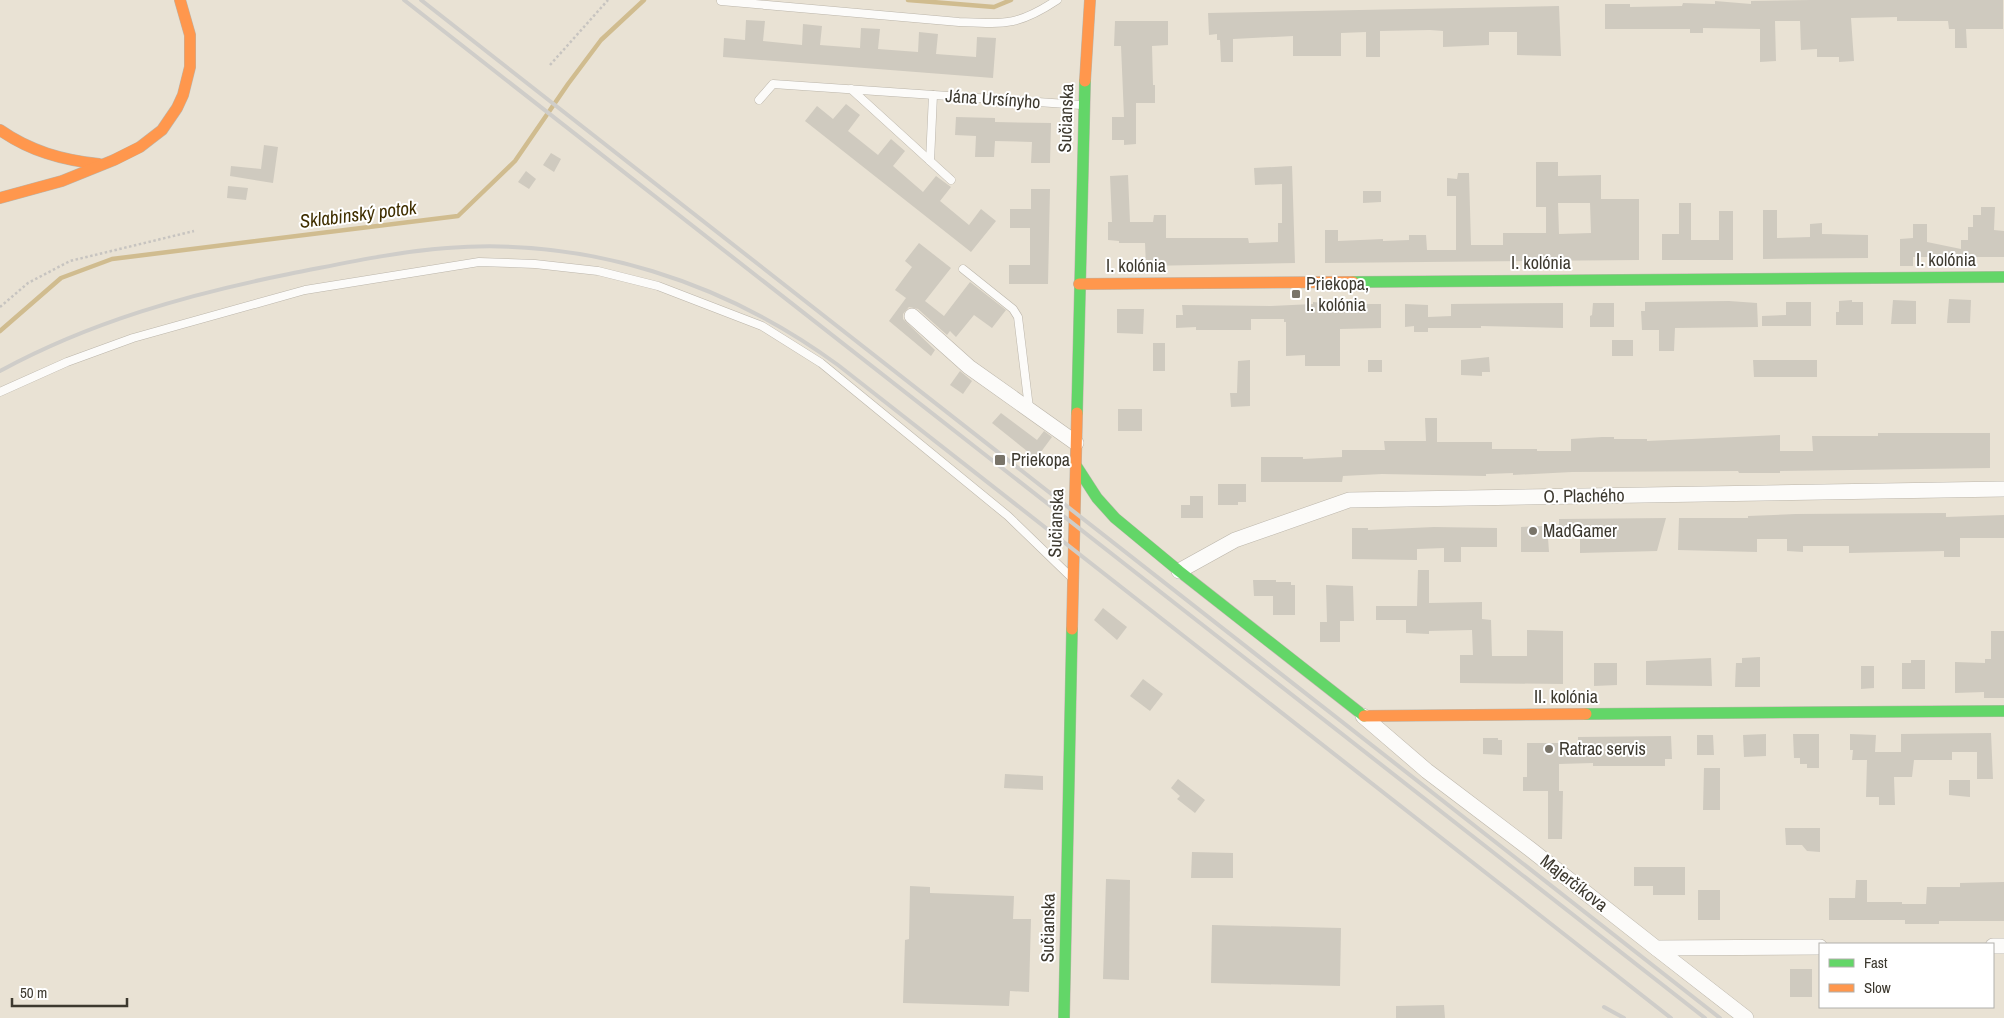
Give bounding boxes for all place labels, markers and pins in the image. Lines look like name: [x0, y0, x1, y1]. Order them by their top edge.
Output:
place label: Priekopa, I. kolónia: [1306, 271, 1369, 317]
marker: Priekopa, I. kolónia: [1290, 288, 1302, 300]
place label: Priekopa: [1011, 447, 1070, 472]
marker: Priekopa: [993, 453, 1007, 467]
place label: MadGamer: [1543, 518, 1617, 543]
marker: MadGamer: [1527, 525, 1539, 537]
place label: Ratrac servis: [1559, 736, 1646, 761]
marker: Ratrac servis: [1543, 743, 1555, 755]

